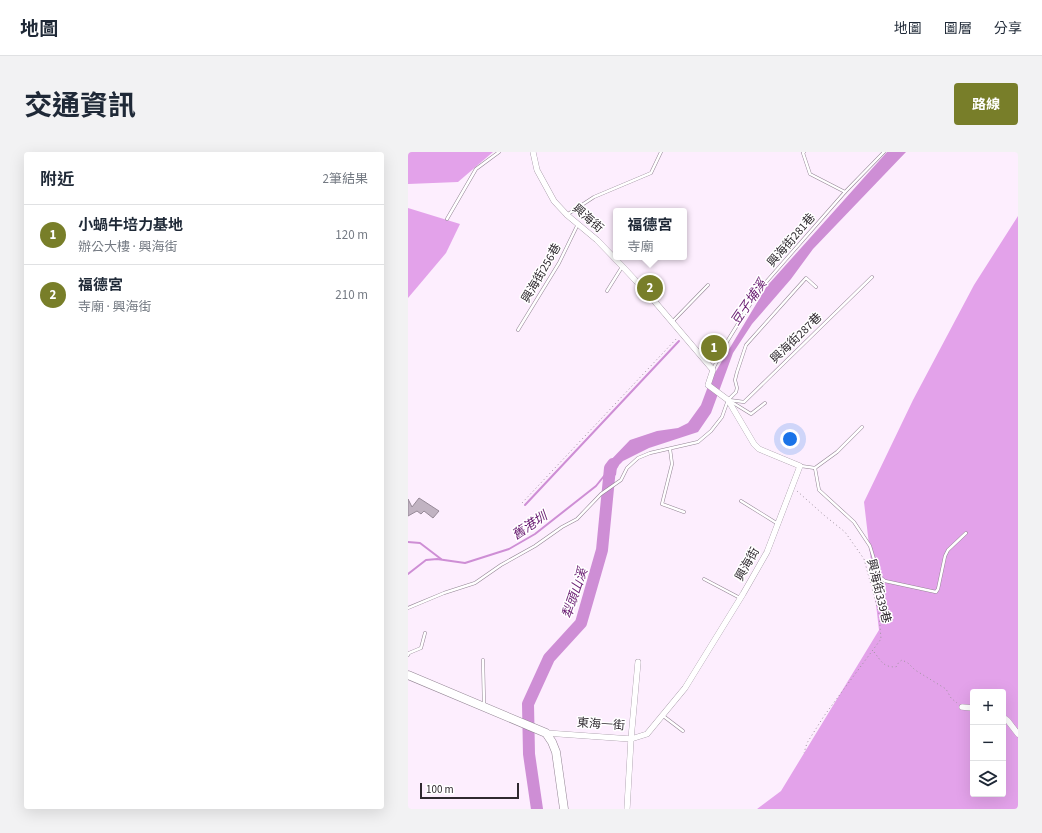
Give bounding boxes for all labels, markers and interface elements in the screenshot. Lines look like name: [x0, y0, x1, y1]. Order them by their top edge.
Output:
text: 地圖: [20, 16, 58, 43]
text: 地圖: [894, 19, 922, 39]
text: 圖層: [944, 19, 972, 39]
text: 分享: [994, 19, 1022, 39]
button: 路線: [954, 83, 1018, 125]
text: 交通資訊: [24, 86, 136, 126]
text: 附近: [40, 168, 74, 192]
text: 2筆結果: [323, 170, 368, 188]
street label: 興海街: [569, 200, 607, 237]
popup: [613, 208, 687, 260]
street label: 興海街281巷: [763, 210, 819, 271]
text: 小蝸牛培力基地: [78, 215, 183, 236]
text: 福德宮: [627, 215, 673, 236]
text: 1: [50, 226, 56, 244]
text: 120 m: [335, 226, 368, 244]
text: 辦公大樓 · 興海街: [78, 238, 177, 256]
text: 寺廟: [627, 238, 654, 256]
street label: 興海街256巷: [518, 240, 565, 306]
pin: 2: [637, 273, 663, 303]
water label: 豆子埔溪: [727, 274, 772, 329]
text: 福德宮: [78, 275, 123, 296]
text: 2: [50, 286, 56, 304]
text: 210 m: [335, 286, 368, 304]
text: 寺廟 · 興海街: [78, 298, 151, 316]
street label: 興海街287巷: [767, 309, 826, 367]
pin: 1: [701, 333, 727, 363]
your location: [780, 429, 800, 449]
water label: 舊港圳: [508, 506, 552, 544]
street label: 興海街: [731, 544, 764, 584]
street label: 興海街339巷: [862, 557, 895, 625]
water label: 犁頭山溪: [558, 564, 593, 621]
map controls: [970, 689, 1006, 797]
button: +: [970, 689, 1006, 725]
street label: 東海一街: [576, 714, 626, 735]
button: −: [970, 725, 1006, 761]
button: layers: [970, 761, 1006, 797]
scale bar: [420, 781, 519, 800]
text: 100 m: [426, 782, 454, 797]

